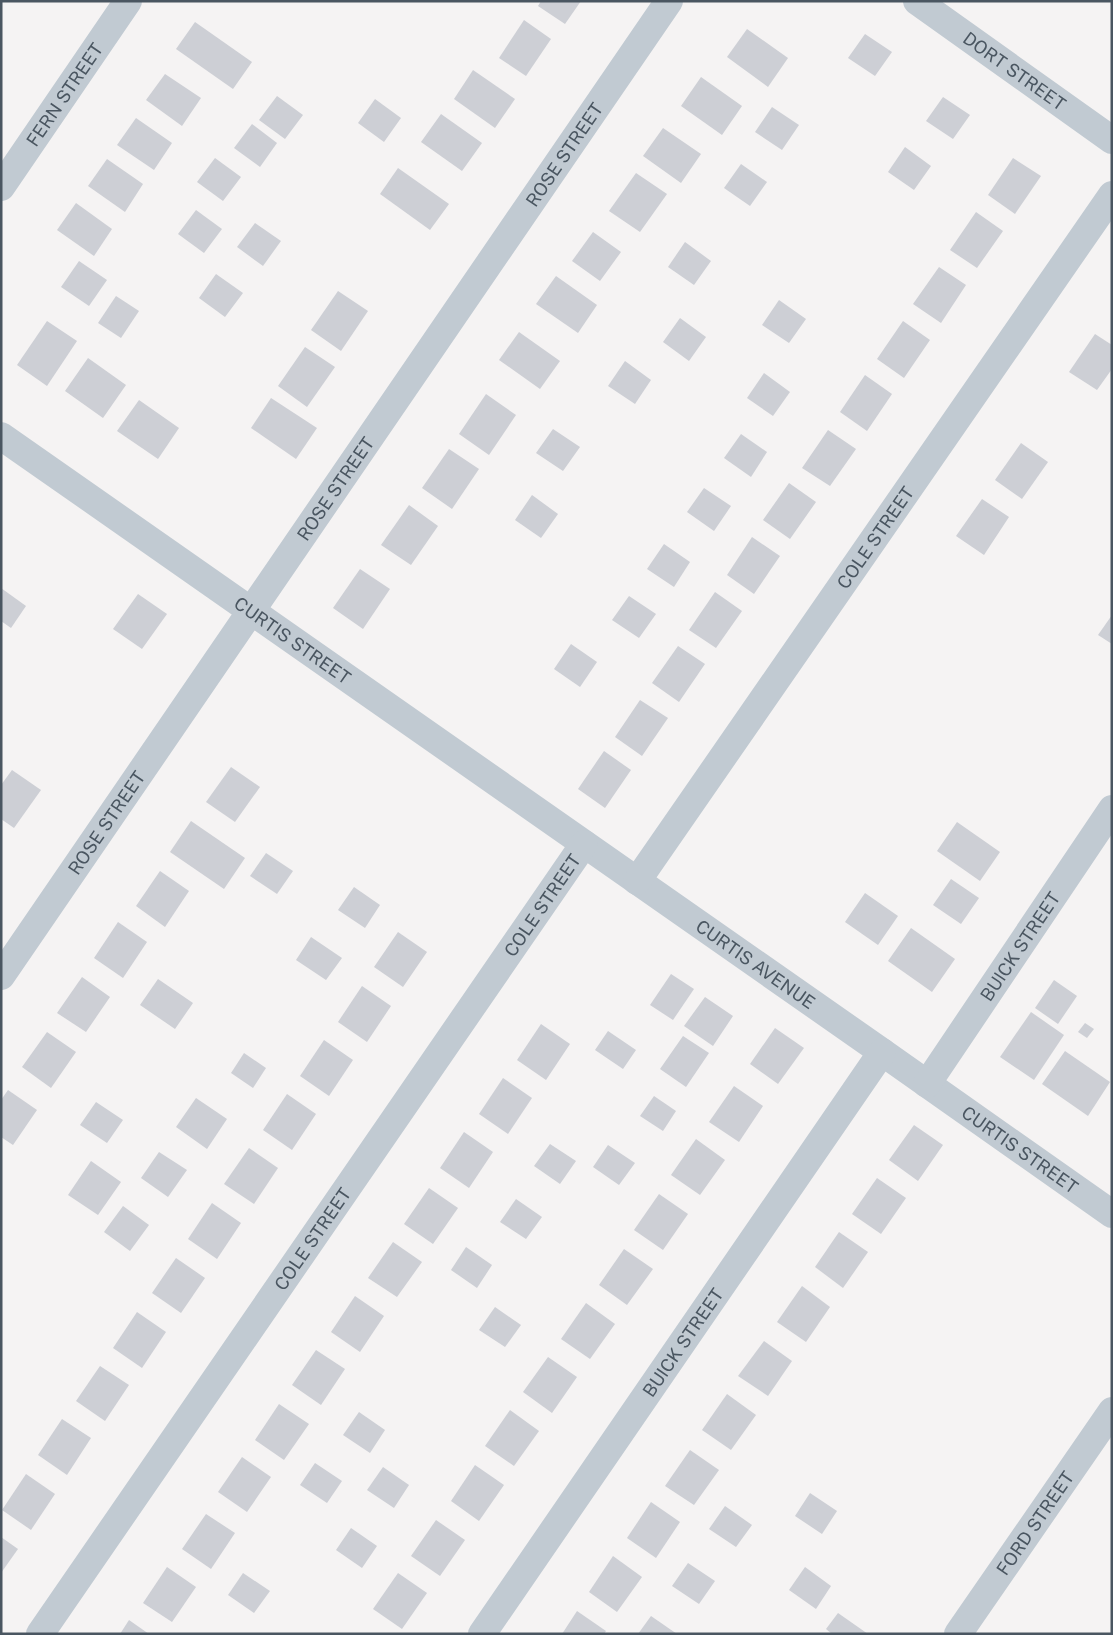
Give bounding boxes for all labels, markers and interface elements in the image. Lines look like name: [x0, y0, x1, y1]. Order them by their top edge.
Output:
street label: DORT STREET: [959, 27, 1070, 114]
street label: FERN STREET: [22, 39, 107, 150]
street label: ROSE STREET: [521, 98, 607, 210]
street label: ROSE STREET: [292, 432, 378, 544]
street label: COLE STREET: [832, 482, 918, 593]
street label: CURTIS STREET: [230, 592, 355, 688]
street label: ROSE STREET: [63, 767, 149, 878]
street label: COLE STREET: [499, 850, 585, 960]
street label: BUICK STREET: [976, 887, 1064, 1005]
street label: CURTIS AVENUE: [692, 915, 819, 1013]
street label: CURTIS STREET: [958, 1101, 1083, 1198]
street label: COLE STREET: [270, 1183, 355, 1294]
street label: BUICK STREET: [638, 1284, 727, 1401]
street label: FORD STREET: [992, 1467, 1078, 1579]

